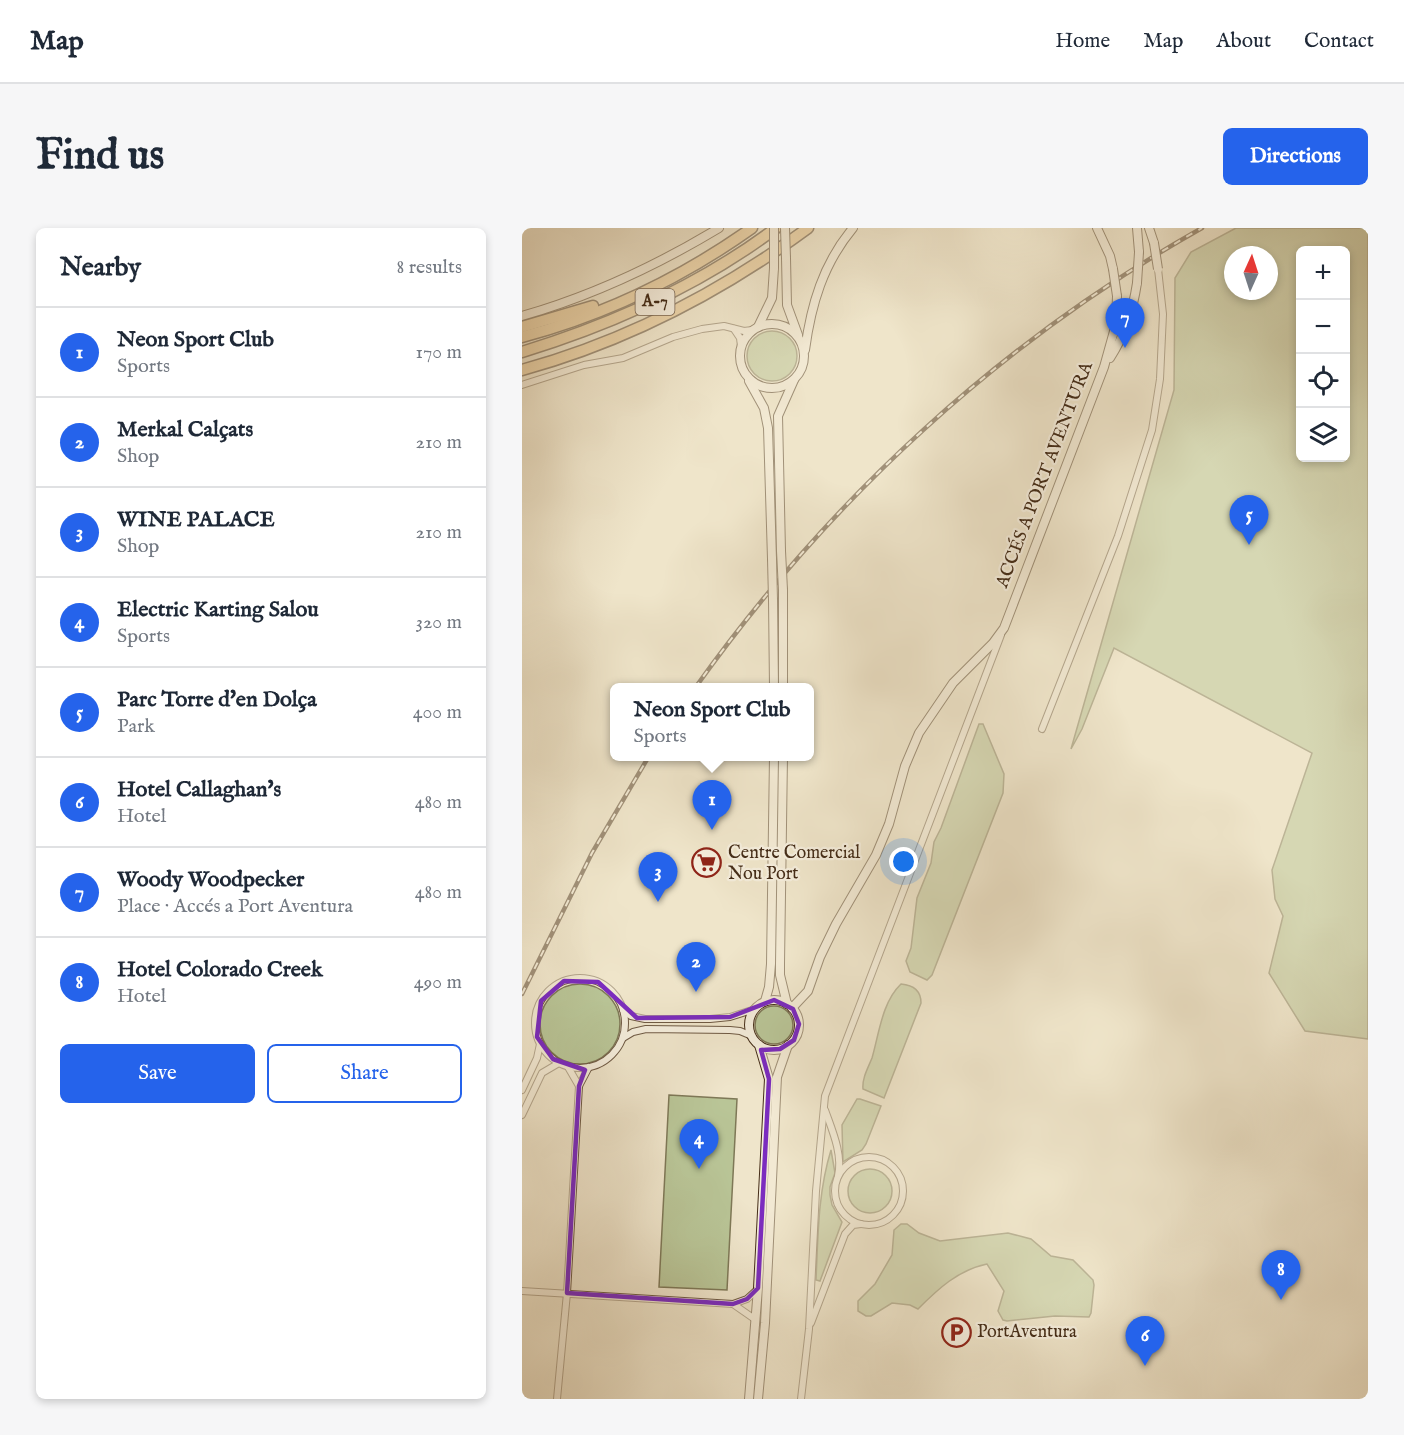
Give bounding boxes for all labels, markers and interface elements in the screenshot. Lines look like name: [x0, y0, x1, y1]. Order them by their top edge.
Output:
text: Map: [30, 24, 84, 59]
text: Home: [1055, 28, 1110, 55]
text: Map: [1143, 28, 1183, 55]
text: About: [1216, 28, 1271, 55]
text: Contact: [1304, 28, 1374, 55]
button: Directions: [1223, 128, 1368, 185]
text: Find us: [36, 130, 164, 183]
north arrow: [1224, 246, 1278, 300]
map controls: [1296, 246, 1350, 462]
button: +: [1296, 246, 1350, 300]
text: Nearby: [60, 251, 141, 284]
text: 8 results: [396, 255, 462, 280]
road number: A-7: [636, 289, 674, 315]
pin: 7: [1106, 298, 1144, 348]
button: −: [1296, 300, 1350, 354]
text: Neon Sport Club: [117, 326, 274, 354]
text: 1: [76, 340, 83, 365]
text: 170 m: [416, 340, 462, 365]
text: Sports: [117, 354, 170, 379]
button: locate: [1296, 354, 1350, 408]
street label: ACCÉS A PORT AVENTURA: [989, 357, 1099, 592]
button: layers: [1296, 408, 1350, 462]
text: Merkal Calçats: [117, 416, 253, 444]
text: 2: [75, 430, 84, 455]
text: 210 m: [416, 430, 462, 455]
text: Shop: [117, 444, 159, 469]
pin: 5: [1230, 496, 1268, 545]
text: WINE PALACE: [117, 506, 275, 534]
text: 3: [76, 520, 83, 545]
text: 210 m: [416, 520, 462, 545]
text: Shop: [117, 534, 159, 559]
text: Electric Karting Salou: [117, 596, 319, 624]
text: 4: [75, 610, 84, 635]
text: 320 m: [416, 610, 462, 635]
text: Sports: [117, 624, 170, 649]
popup: [610, 683, 814, 761]
text: Parc Torre d'en Dolça: [117, 686, 317, 714]
text: Neon Sport Club: [633, 696, 791, 724]
text: 5: [76, 700, 83, 725]
text: 400 m: [413, 700, 462, 725]
text: Park: [117, 714, 155, 739]
text: Sports: [633, 724, 687, 749]
text: Hotel Callaghan's: [117, 776, 281, 804]
pin: 1: [692, 780, 732, 830]
text: 6: [75, 790, 84, 815]
text: 480 m: [415, 790, 462, 815]
text: Hotel: [117, 804, 166, 829]
place label: Centre Comercial Nou Port: [728, 842, 860, 886]
supermarket icon: Centre Comercial Nou Port: [691, 847, 723, 879]
your location: [889, 847, 918, 876]
pin: 3: [638, 852, 678, 902]
text: Woody Woodpecker: [117, 866, 304, 894]
text: 7: [75, 880, 84, 905]
text: 480 m: [415, 880, 462, 905]
text: Place · Accés a Port Aventura: [117, 894, 353, 919]
pin: 2: [676, 942, 716, 992]
text: Hotel Colorado Creek: [117, 956, 323, 984]
text: 8: [76, 970, 83, 995]
text: 490 m: [414, 970, 462, 995]
text: Hotel: [117, 984, 166, 1009]
button: Save: [60, 1044, 255, 1103]
button: Share: [267, 1044, 462, 1103]
pin: 4: [680, 1120, 718, 1169]
pin: 8: [1262, 1250, 1300, 1300]
parking icon: PortAventura: [940, 1316, 972, 1348]
pin: 6: [1126, 1316, 1164, 1366]
place label: PortAventura: [977, 1321, 1077, 1344]

